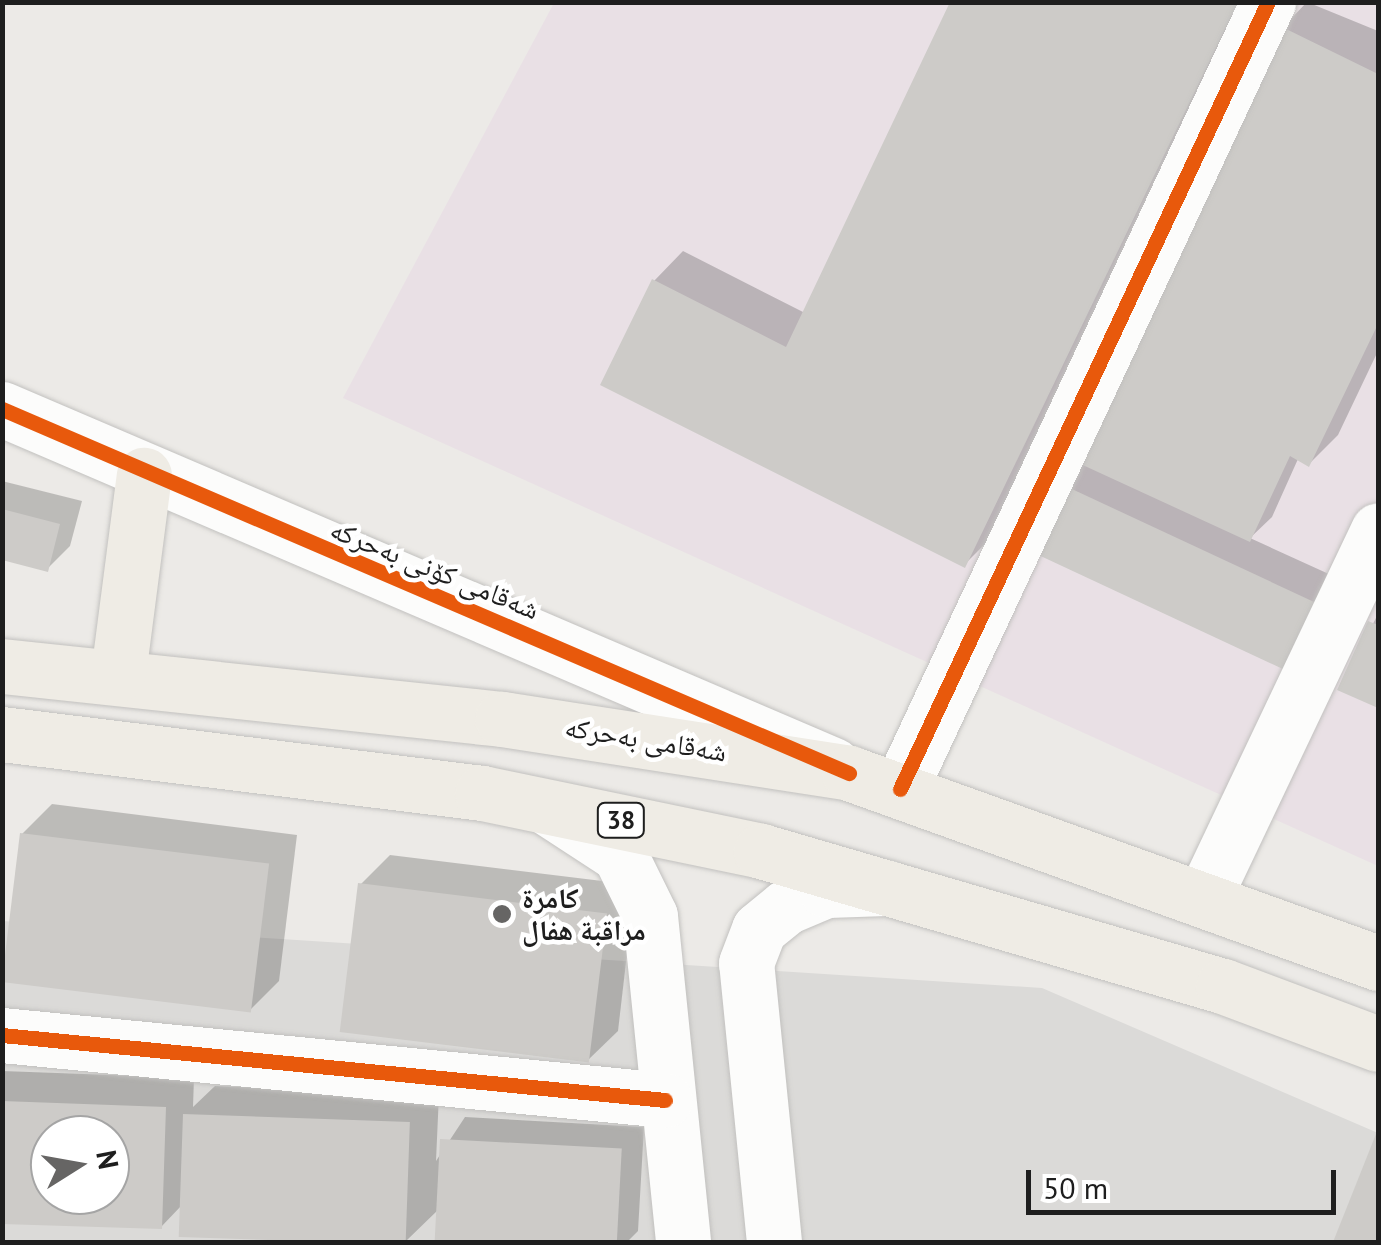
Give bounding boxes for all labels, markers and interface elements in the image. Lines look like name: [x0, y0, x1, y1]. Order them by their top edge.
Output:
street label: شەقامی کۆنی بەحرکە: [326, 512, 544, 626]
street label: شەقامی بەحرکە: [563, 710, 729, 768]
road number: 38: [596, 800, 646, 840]
place label: كامرة مراقبة هفال: [522, 881, 646, 947]
marker: كامرة مراقبة هفال: [491, 903, 513, 925]
north arrow: [30, 1115, 130, 1215]
text: N: [88, 1147, 128, 1172]
scale bar: [1031, 1150, 1341, 1212]
text: 50 m: [1043, 1168, 1108, 1207]

